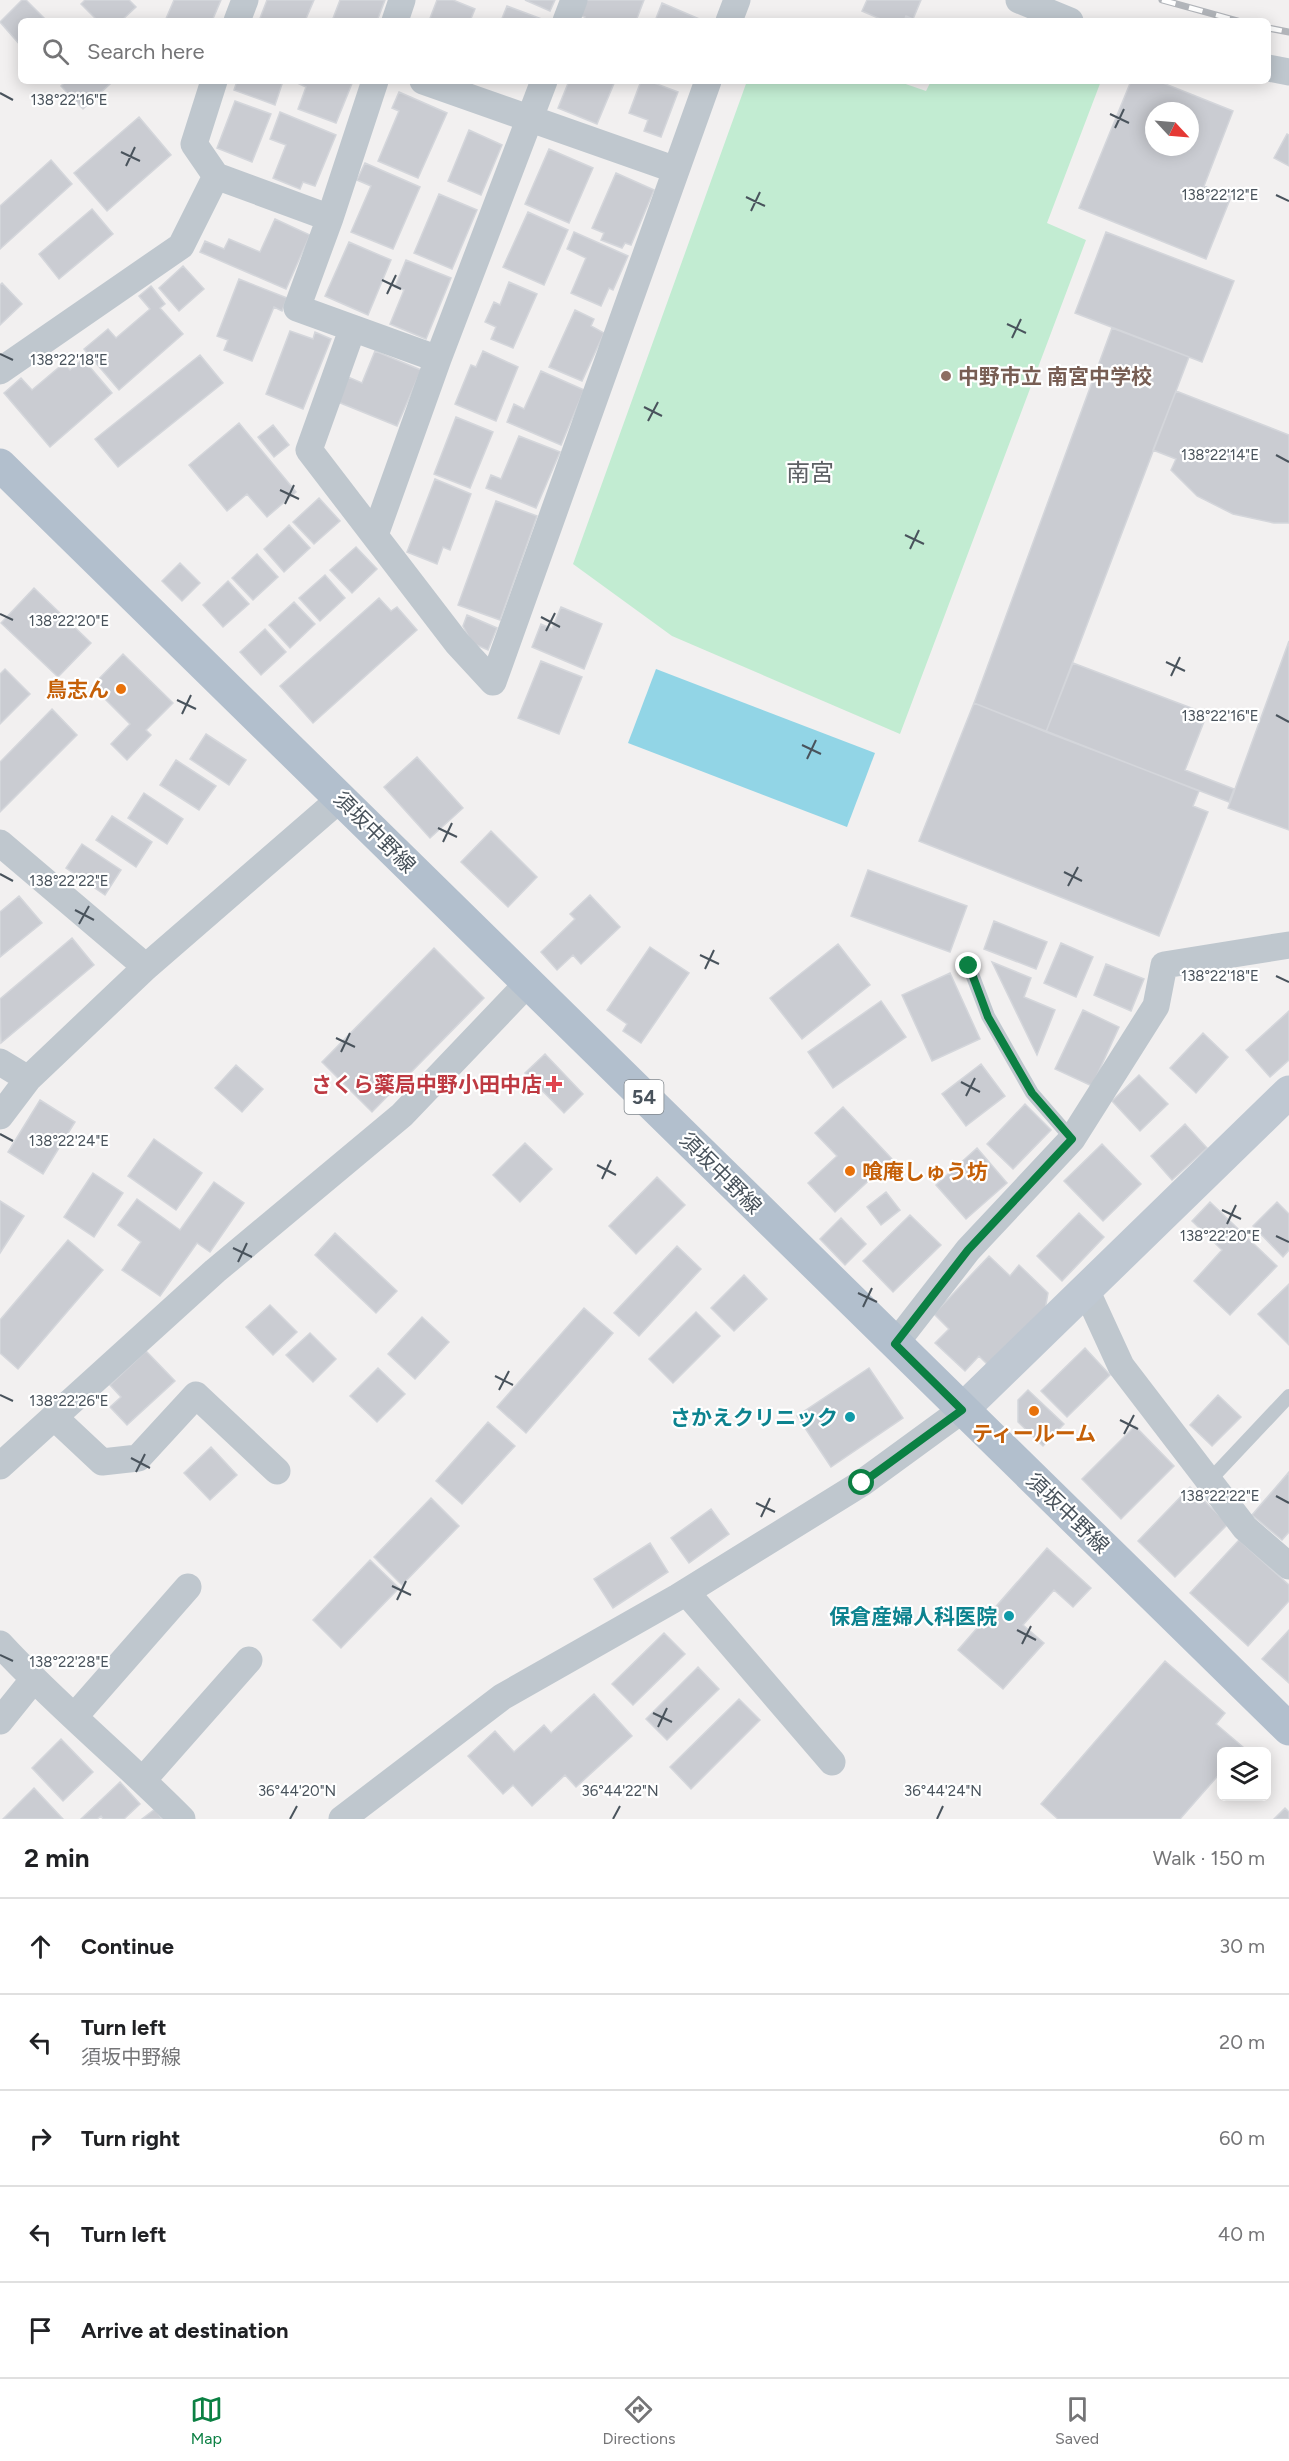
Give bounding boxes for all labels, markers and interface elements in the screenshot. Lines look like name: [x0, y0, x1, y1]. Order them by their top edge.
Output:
search box: [18, 18, 1271, 84]
icon: search: [39, 35, 72, 68]
text: Search here: [87, 38, 205, 65]
text: 138°22'16"E: [30, 91, 108, 109]
north arrow: [1145, 102, 1199, 156]
text: 138°22'12"E: [1181, 186, 1259, 204]
text: 138°22'18"E: [30, 351, 108, 369]
place label: 中野市立 南宮中学校: [958, 364, 1152, 389]
marker: 中野市立 南宮中学校: [939, 369, 953, 383]
text: 138°22'14"E: [1181, 446, 1259, 464]
district label: 南宮: [786, 458, 834, 487]
text: 138°22'20"E: [29, 612, 109, 630]
place label: 鳥志ん: [46, 677, 109, 702]
marker: 鳥志ん: [114, 682, 128, 696]
text: 138°22'16"E: [1181, 707, 1259, 725]
street label: 須坂中野線: [329, 786, 421, 878]
text: 138°22'22"E: [29, 872, 109, 890]
route end: [955, 952, 981, 978]
text: 138°22'18"E: [1181, 967, 1259, 985]
place label: さくら薬局中野小田中店: [311, 1072, 542, 1097]
marker: さくら薬局中野小田中店: [547, 1077, 561, 1091]
road number: 54: [624, 1080, 664, 1114]
street label: 須坂中野線: [675, 1127, 767, 1219]
text: 138°22'24"E: [29, 1132, 109, 1150]
place label: 喰庵しゅう坊: [862, 1159, 988, 1184]
marker: 喰庵しゅう坊: [843, 1164, 857, 1178]
text: 138°22'20"E: [1180, 1227, 1260, 1245]
text: 138°22'26"E: [29, 1392, 109, 1410]
marker: ティールーム: [1027, 1404, 1041, 1418]
place label: さかえクリニック: [670, 1405, 838, 1430]
marker: さかえクリニック: [843, 1410, 857, 1424]
place label: ティールーム: [972, 1421, 1096, 1446]
street label: 須坂中野線: [1022, 1468, 1114, 1558]
route start: [848, 1469, 874, 1495]
text: 138°22'22"E: [1180, 1487, 1260, 1505]
place label: 保倉産婦人科医院: [829, 1604, 997, 1629]
marker: 保倉産婦人科医院: [1002, 1609, 1016, 1623]
text: 138°22'28"E: [29, 1653, 109, 1671]
map controls: [1217, 1747, 1271, 1801]
button: layers: [1217, 1747, 1271, 1801]
text: 36°44'20"N: [258, 1782, 336, 1800]
text: 36°44'22"N: [582, 1782, 659, 1800]
text: 36°44'24"N: [904, 1782, 982, 1800]
text: 2 min: [24, 1842, 90, 1874]
text: Walk · 150 m: [1153, 1846, 1265, 1870]
icon: ahead: [24, 1930, 57, 1963]
text: Continue: [81, 1933, 174, 1960]
text: 30 m: [1219, 1934, 1265, 1958]
text: Turn left: [81, 2014, 167, 2041]
icon: left: [24, 2026, 57, 2059]
text: 20 m: [1219, 2030, 1265, 2054]
text: 須坂中野線: [81, 2045, 181, 2069]
icon: right: [24, 2122, 57, 2155]
text: Turn right: [81, 2125, 180, 2152]
text: 60 m: [1219, 2126, 1265, 2150]
icon: left: [24, 2218, 57, 2251]
text: Turn left: [81, 2221, 167, 2248]
text: 40 m: [1218, 2222, 1265, 2246]
icon: arrive: [24, 2314, 57, 2347]
text: Arrive at destination: [81, 2317, 289, 2344]
tab: Map: [190, 2393, 223, 2448]
tab: Directions: [602, 2393, 675, 2448]
tab: Saved: [1055, 2393, 1099, 2448]

